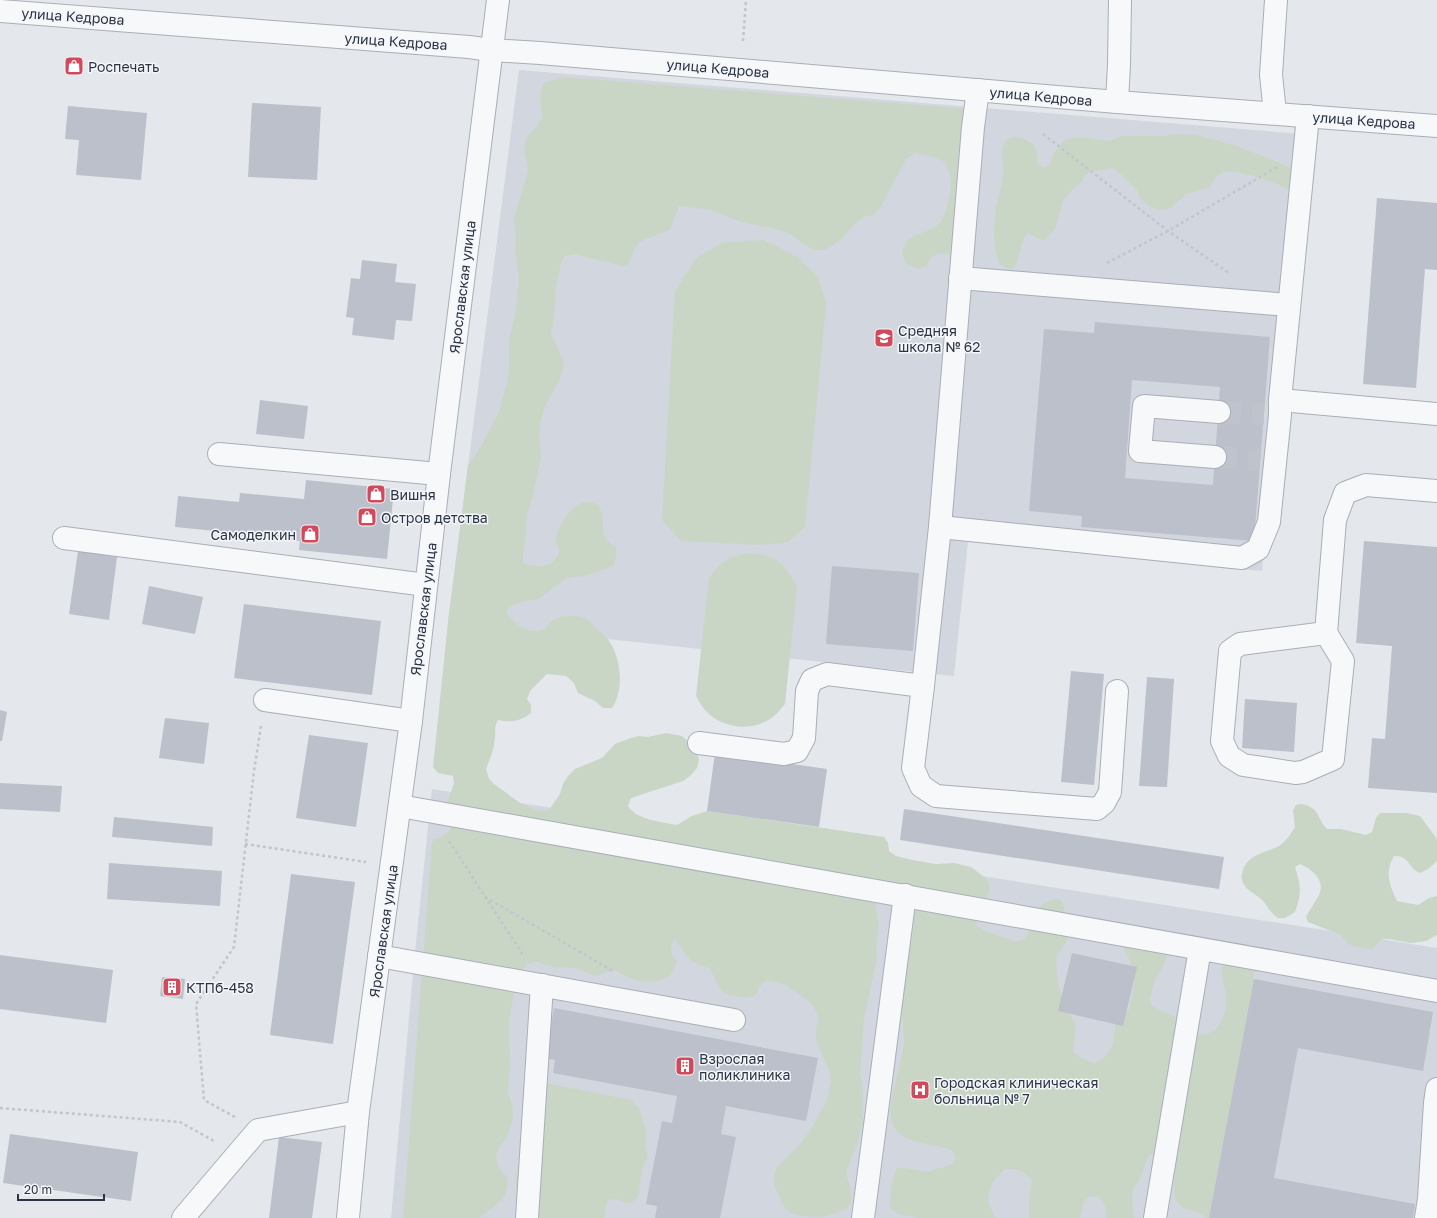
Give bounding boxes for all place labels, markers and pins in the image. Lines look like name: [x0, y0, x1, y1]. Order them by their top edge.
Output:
shop icon: Роспечать: [63, 55, 85, 77]
place label: Роспечать: [88, 58, 159, 75]
place label: Средняя школа № 62: [898, 322, 980, 355]
school or university icon: Средняя школа № 62: [873, 327, 895, 349]
shop icon: Вишня: [365, 483, 387, 505]
place label: Вишня: [390, 486, 436, 503]
shop icon: Остров детства: [356, 506, 378, 528]
place label: Остров детства: [381, 509, 488, 526]
shop icon: Самоделкин: [299, 523, 321, 545]
place label: Самоделкин: [210, 526, 296, 543]
building icon: КТПб-458: [161, 976, 183, 998]
place label: КТПб-458: [186, 979, 254, 996]
place label: Взрослая поликлиника: [699, 1050, 790, 1083]
building icon: Взрослая поликлиника: [674, 1055, 696, 1077]
place label: Городская клиническая больница № 7: [934, 1074, 1098, 1107]
hospital icon: Городская клиническая больница № 7: [909, 1079, 931, 1101]

